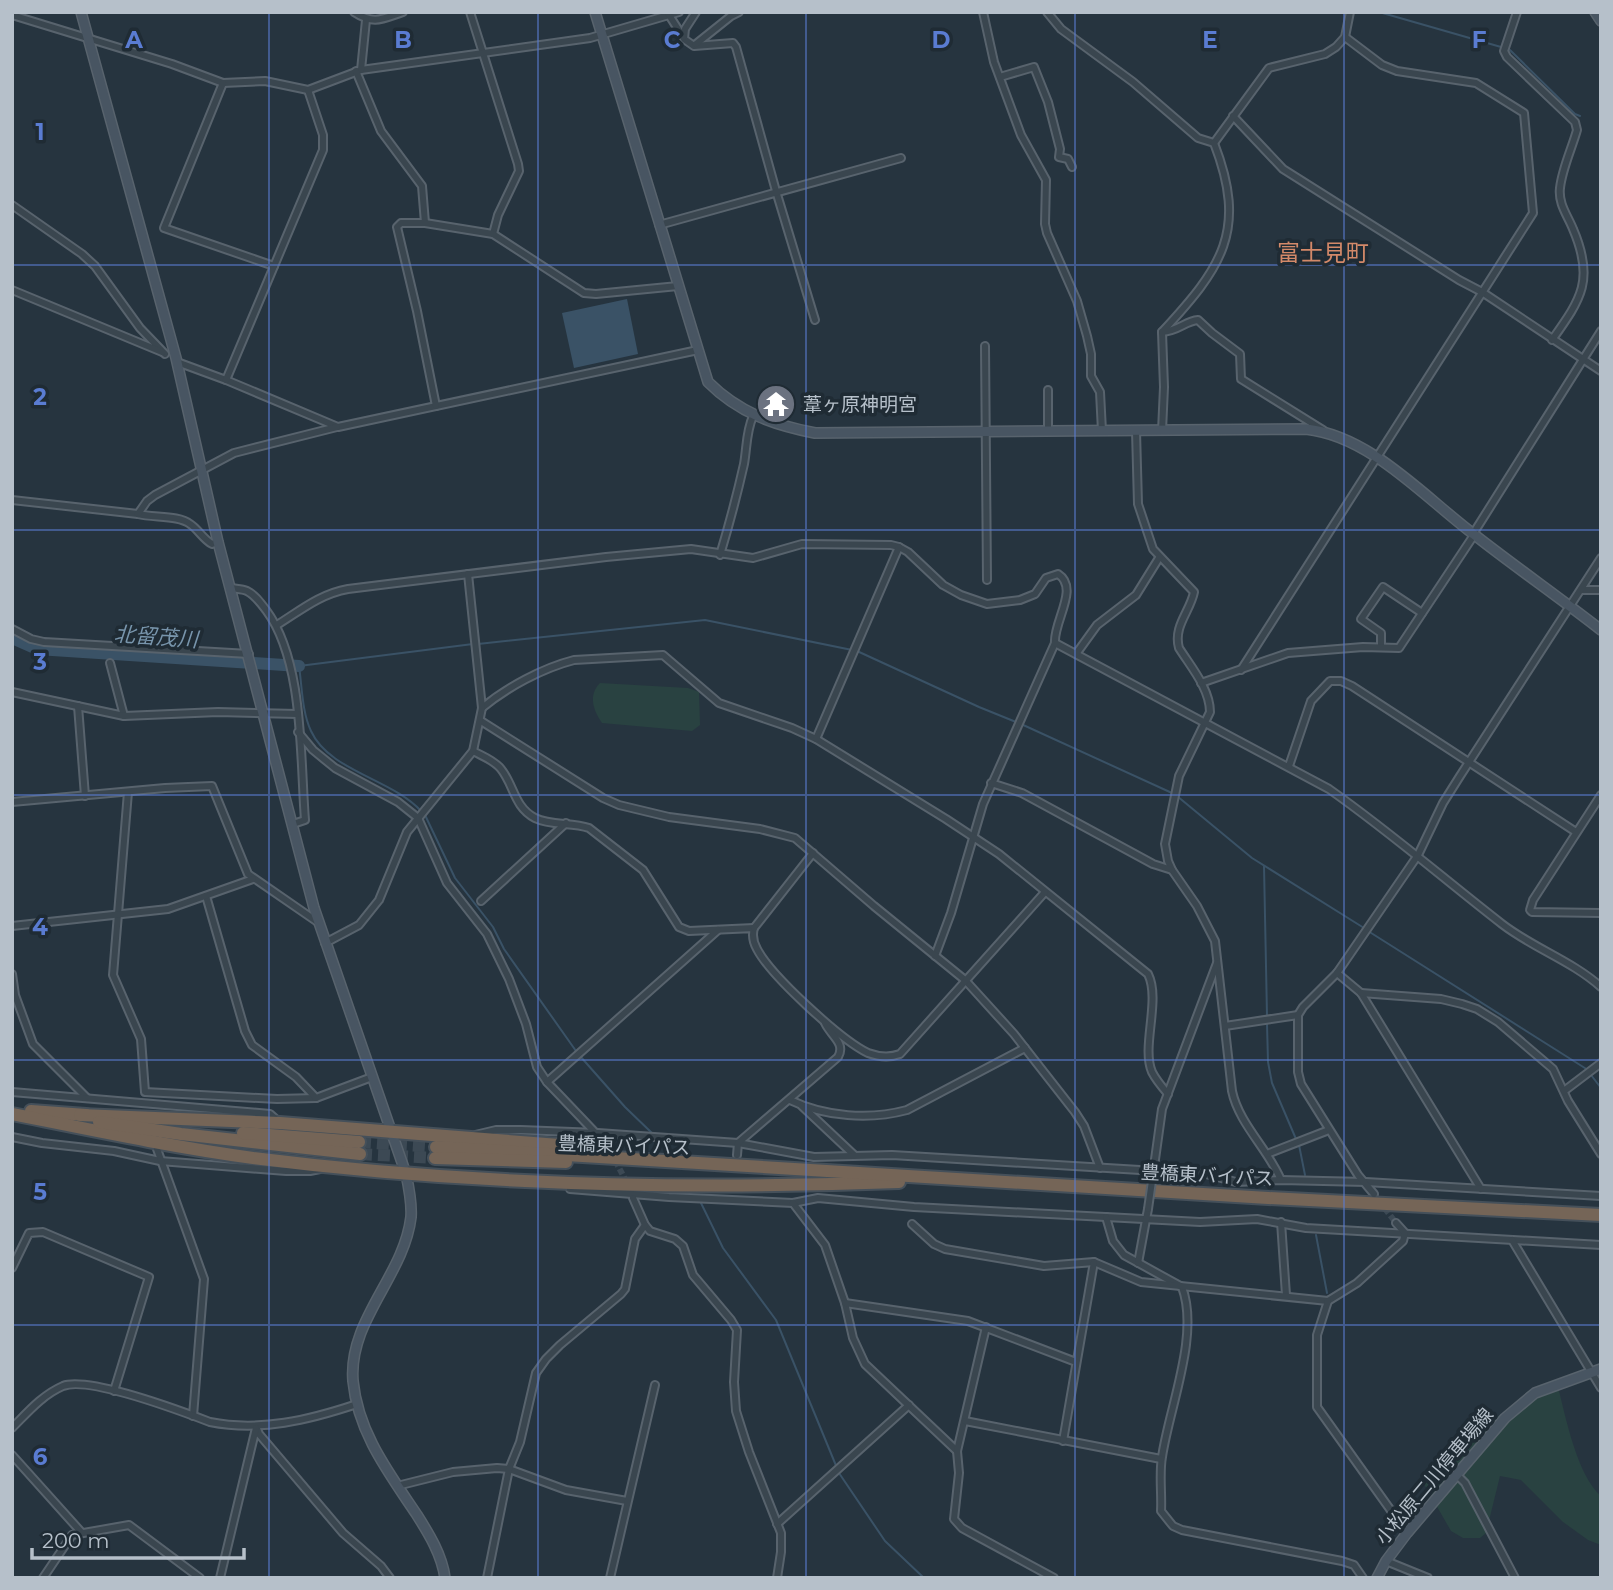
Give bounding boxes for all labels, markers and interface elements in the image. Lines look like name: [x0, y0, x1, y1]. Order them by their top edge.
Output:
text: A: [124, 26, 143, 54]
text: B: [394, 26, 412, 54]
text: C: [664, 26, 681, 54]
text: D: [932, 26, 951, 54]
text: E: [1202, 26, 1218, 54]
text: F: [1472, 26, 1487, 54]
text: 1: [35, 118, 45, 146]
district label: 富士見町: [1277, 239, 1369, 267]
text: 2: [33, 383, 47, 411]
temple icon: 葦ヶ原神明宮: [755, 383, 797, 425]
place label: 葦ヶ原神明宮: [803, 393, 917, 416]
water label: 北留茂川: [113, 621, 201, 652]
text: 3: [32, 648, 47, 676]
text: 4: [32, 913, 48, 941]
street label: 豊橋東バイパス: [557, 1132, 691, 1159]
street label: 豊橋東バイパス: [1140, 1161, 1274, 1190]
text: 5: [33, 1178, 47, 1206]
street label: 小松原二川停車場線: [1371, 1403, 1498, 1549]
text: 6: [33, 1443, 48, 1471]
scale bar: [32, 1516, 243, 1560]
text: 200 m: [42, 1528, 109, 1553]

